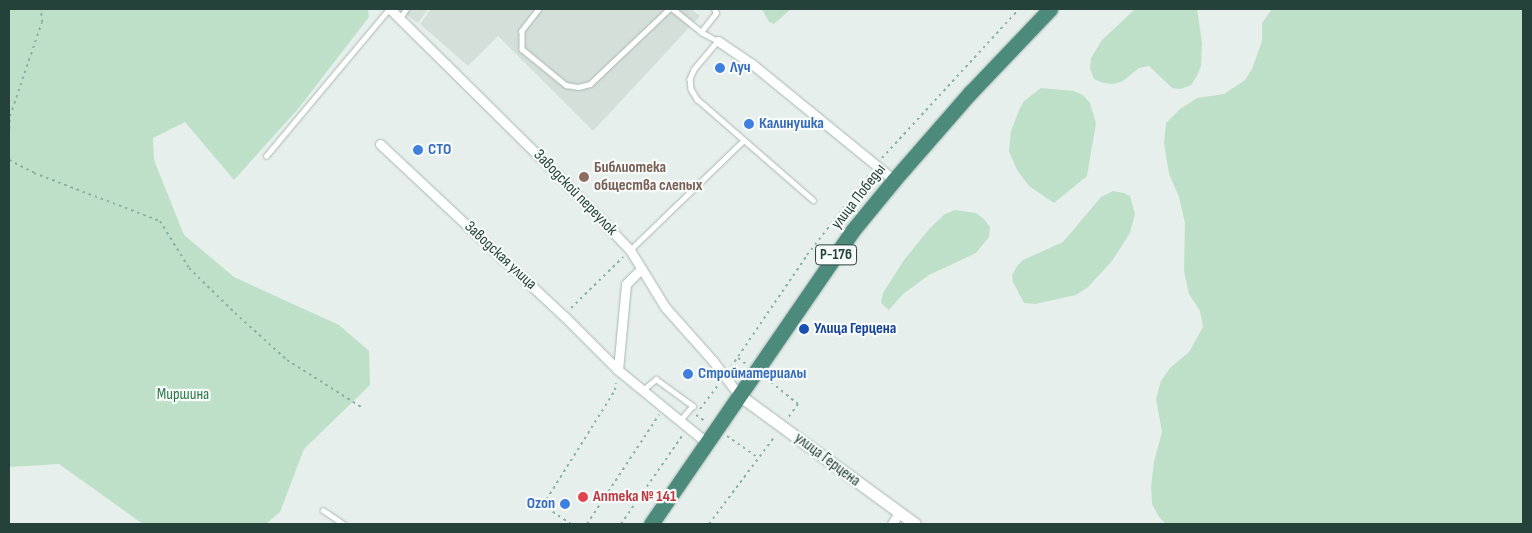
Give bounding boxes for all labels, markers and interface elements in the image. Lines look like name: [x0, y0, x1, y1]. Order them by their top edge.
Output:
place label: Луч: [730, 58, 751, 78]
marker: Луч: [714, 62, 726, 74]
place label: Калинушка: [759, 114, 824, 134]
marker: Калинушка: [743, 118, 755, 130]
place label: СТО: [428, 140, 451, 160]
marker: СТО: [412, 144, 424, 156]
street label: Заводской переулок: [529, 146, 621, 240]
place label: Библиотека общества слепых: [594, 158, 702, 196]
street label: улица Победы: [828, 161, 890, 233]
marker: Библиотека общества слепых: [578, 171, 590, 183]
street label: Заводская улица: [460, 218, 540, 294]
road number: Р-176: [815, 242, 857, 268]
place label: Улица Герцена: [814, 319, 896, 339]
marker: Улица Герцена: [798, 323, 810, 335]
place label: Стройматериалы: [698, 364, 806, 384]
marker: Стройматериалы: [682, 368, 694, 380]
park label: Миршина: [157, 385, 209, 405]
street label: улица Герцена: [790, 429, 864, 491]
place label: Аптека № 141: [593, 487, 676, 507]
marker: Аптека № 141: [577, 491, 589, 503]
place label: Ozon: [527, 494, 555, 514]
marker: Ozon: [559, 498, 571, 510]

